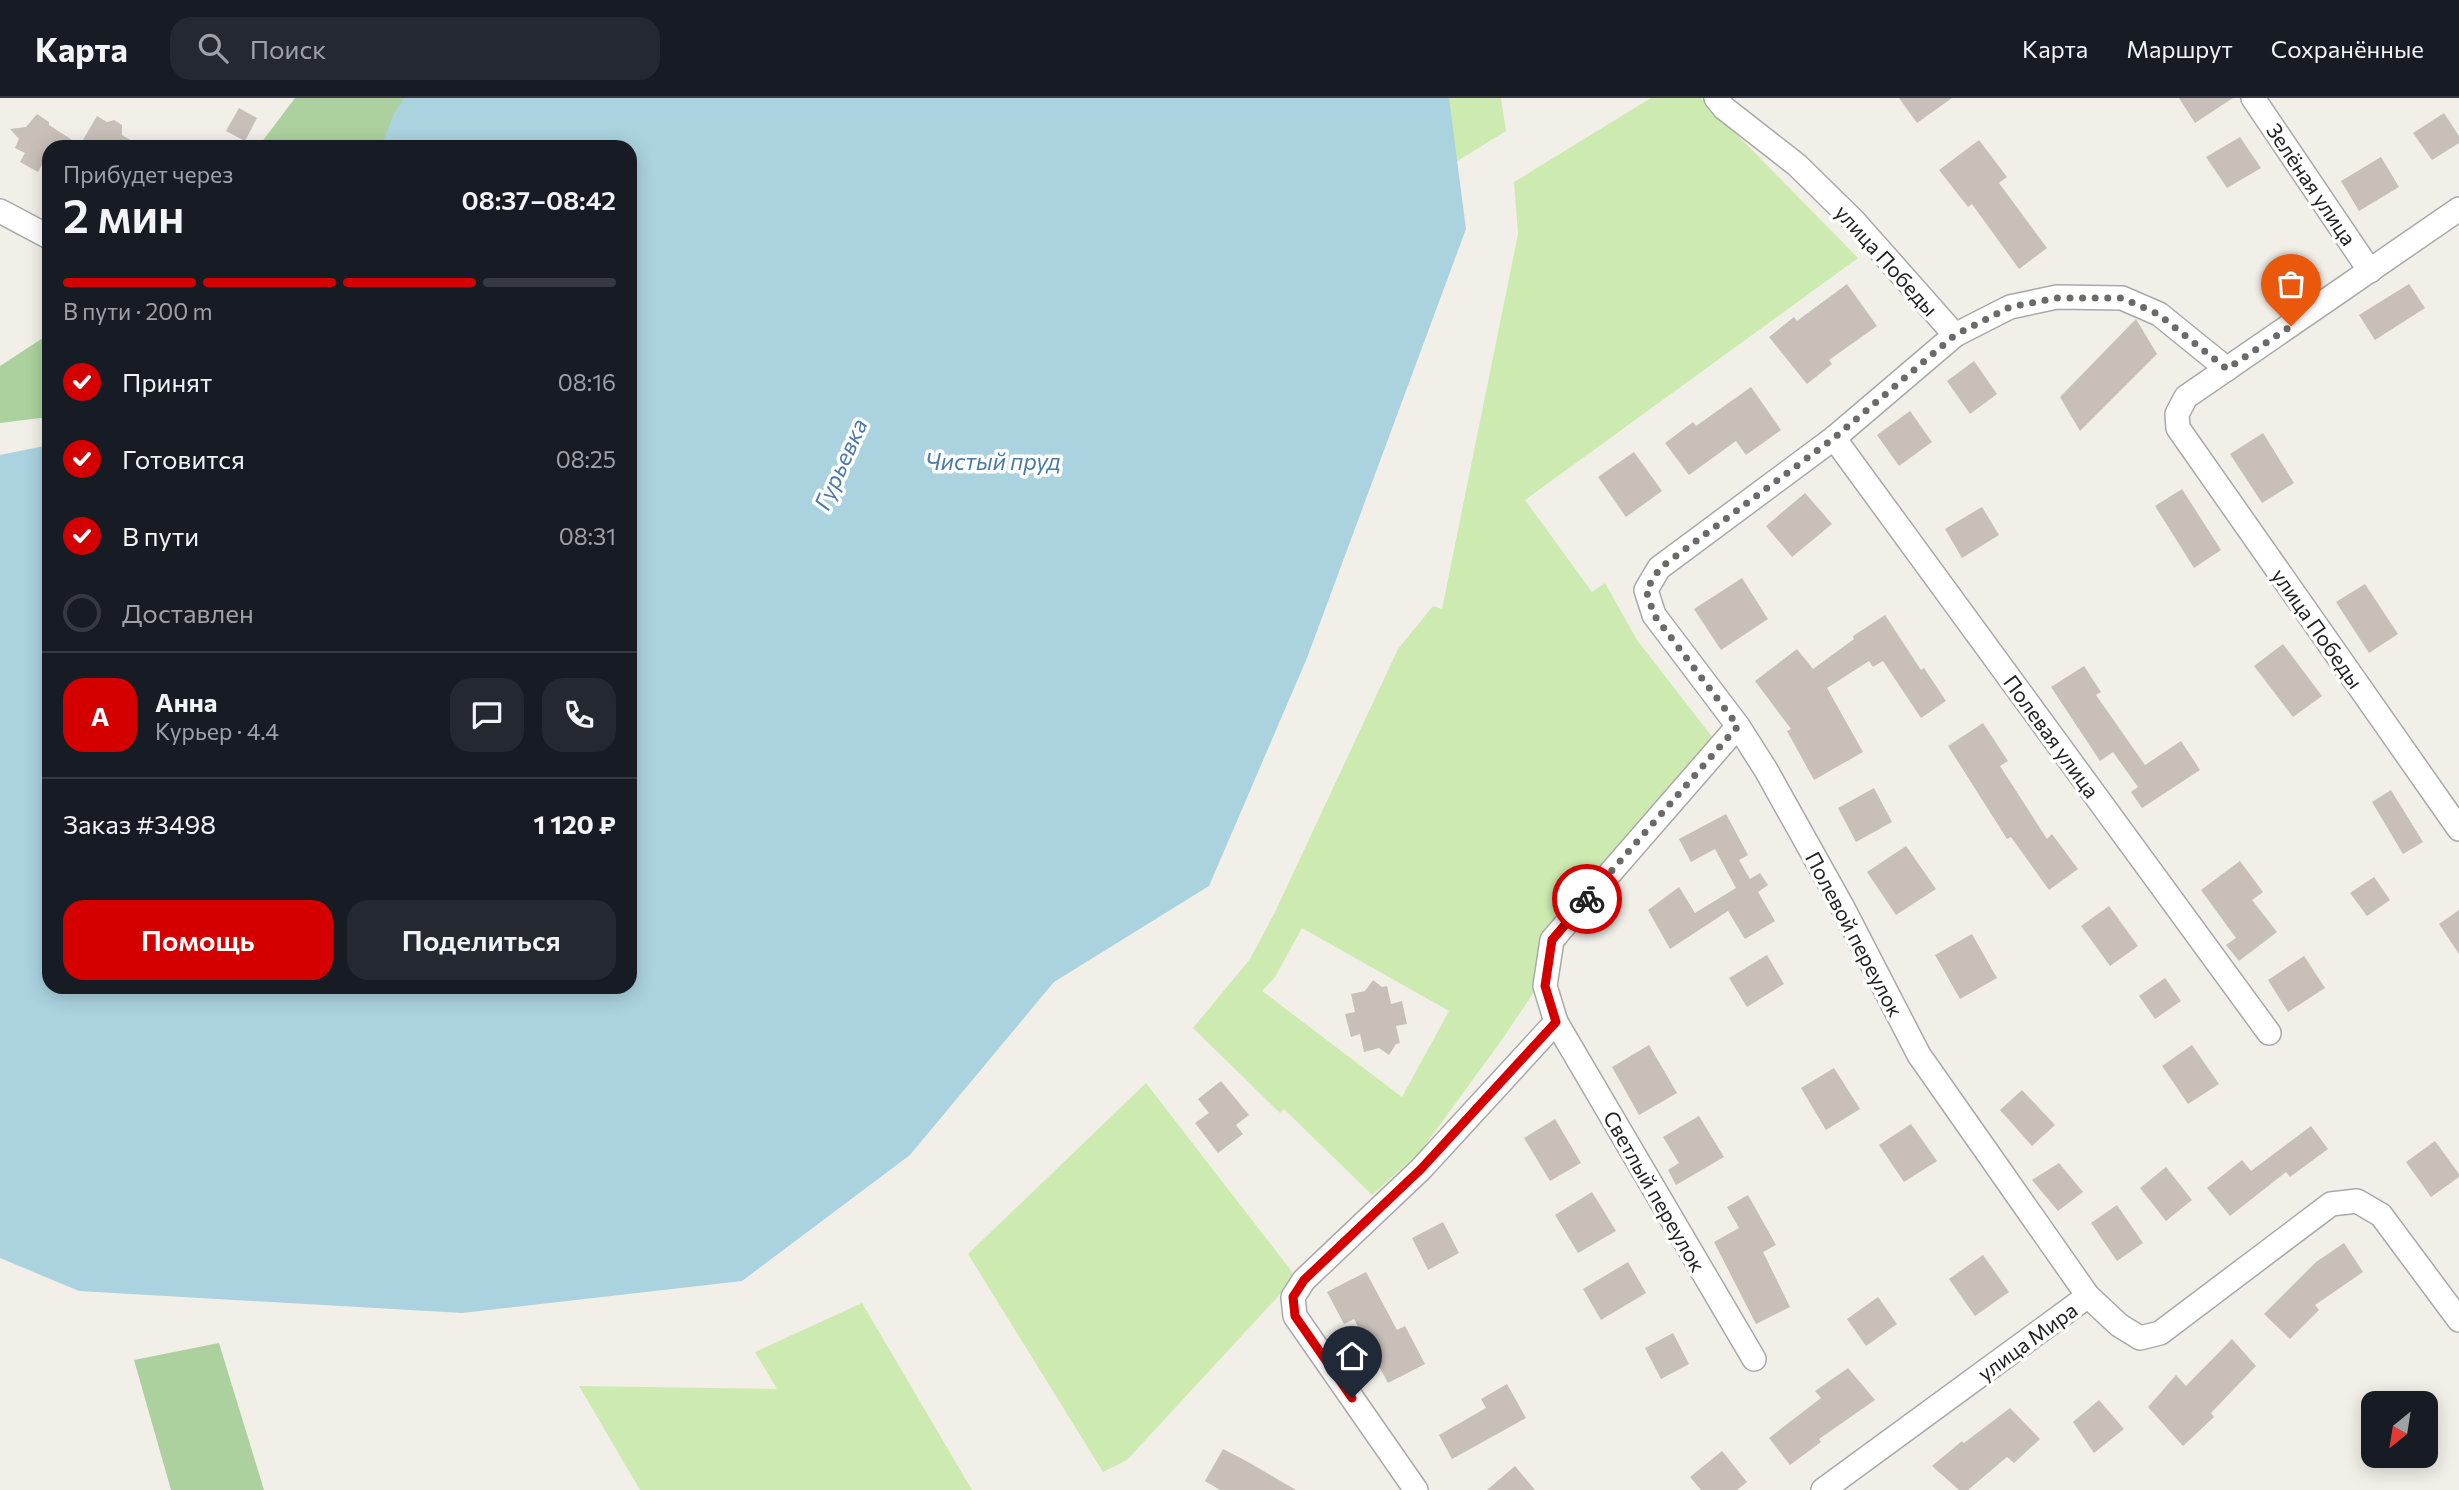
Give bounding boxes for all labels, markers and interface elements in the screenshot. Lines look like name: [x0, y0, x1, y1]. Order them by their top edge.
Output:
search box: [170, 17, 660, 80]
text: Карта: [35, 28, 128, 69]
icon: search: [194, 29, 232, 67]
text: Поиск: [250, 33, 326, 64]
text: Карта: [2022, 34, 2088, 63]
text: Маршрут: [2126, 34, 2233, 63]
text: Сохранённые: [2271, 34, 2424, 63]
street label: Зелёная улица: [2262, 118, 2362, 250]
text: Прибудет через: [63, 160, 233, 188]
text: 08:37–08:42: [462, 184, 616, 215]
text: 2 мин: [63, 186, 185, 242]
street label: улица Победы: [1831, 199, 1943, 321]
pin: [2261, 254, 2321, 326]
icon: bag: [2272, 265, 2310, 303]
text: В пути · 200 m: [63, 297, 213, 325]
icon: check: [63, 363, 101, 401]
text: Принят: [122, 366, 212, 397]
text: 08:16: [558, 368, 616, 396]
water label: Гурьевка: [807, 414, 873, 514]
icon: check: [63, 440, 101, 478]
text: Готовится: [122, 443, 245, 474]
text: 08:25: [556, 445, 616, 473]
water label: Чистый пруд: [925, 447, 1061, 475]
icon: check: [63, 517, 101, 555]
text: В пути: [122, 520, 199, 551]
text: 08:31: [559, 522, 616, 550]
street label: улица Победы: [2267, 563, 2369, 693]
text: Доставлен: [122, 597, 254, 628]
street label: Полевая улица: [1999, 670, 2105, 802]
button: chat: [450, 678, 524, 752]
button: phone: [542, 678, 616, 752]
text: Анна: [155, 686, 217, 717]
text: А: [91, 700, 109, 731]
text: Курьер · 4.4: [155, 717, 279, 745]
text: Заказ #3498: [63, 808, 216, 839]
text: 1 120 ₽: [533, 808, 616, 839]
street label: Полевой переулок: [1801, 847, 1909, 1021]
courier: [1552, 864, 1622, 934]
icon: bike: [1568, 880, 1606, 918]
button: Помощь: [63, 900, 333, 980]
button: Поделиться: [347, 900, 616, 980]
street label: Светлый переулок: [1599, 1106, 1711, 1276]
street label: улица Мира: [1972, 1297, 2082, 1385]
pin: [1322, 1326, 1382, 1398]
icon: home: [1333, 1337, 1371, 1375]
north arrow: [2361, 1391, 2438, 1468]
map controls: [2361, 1391, 2438, 1468]

